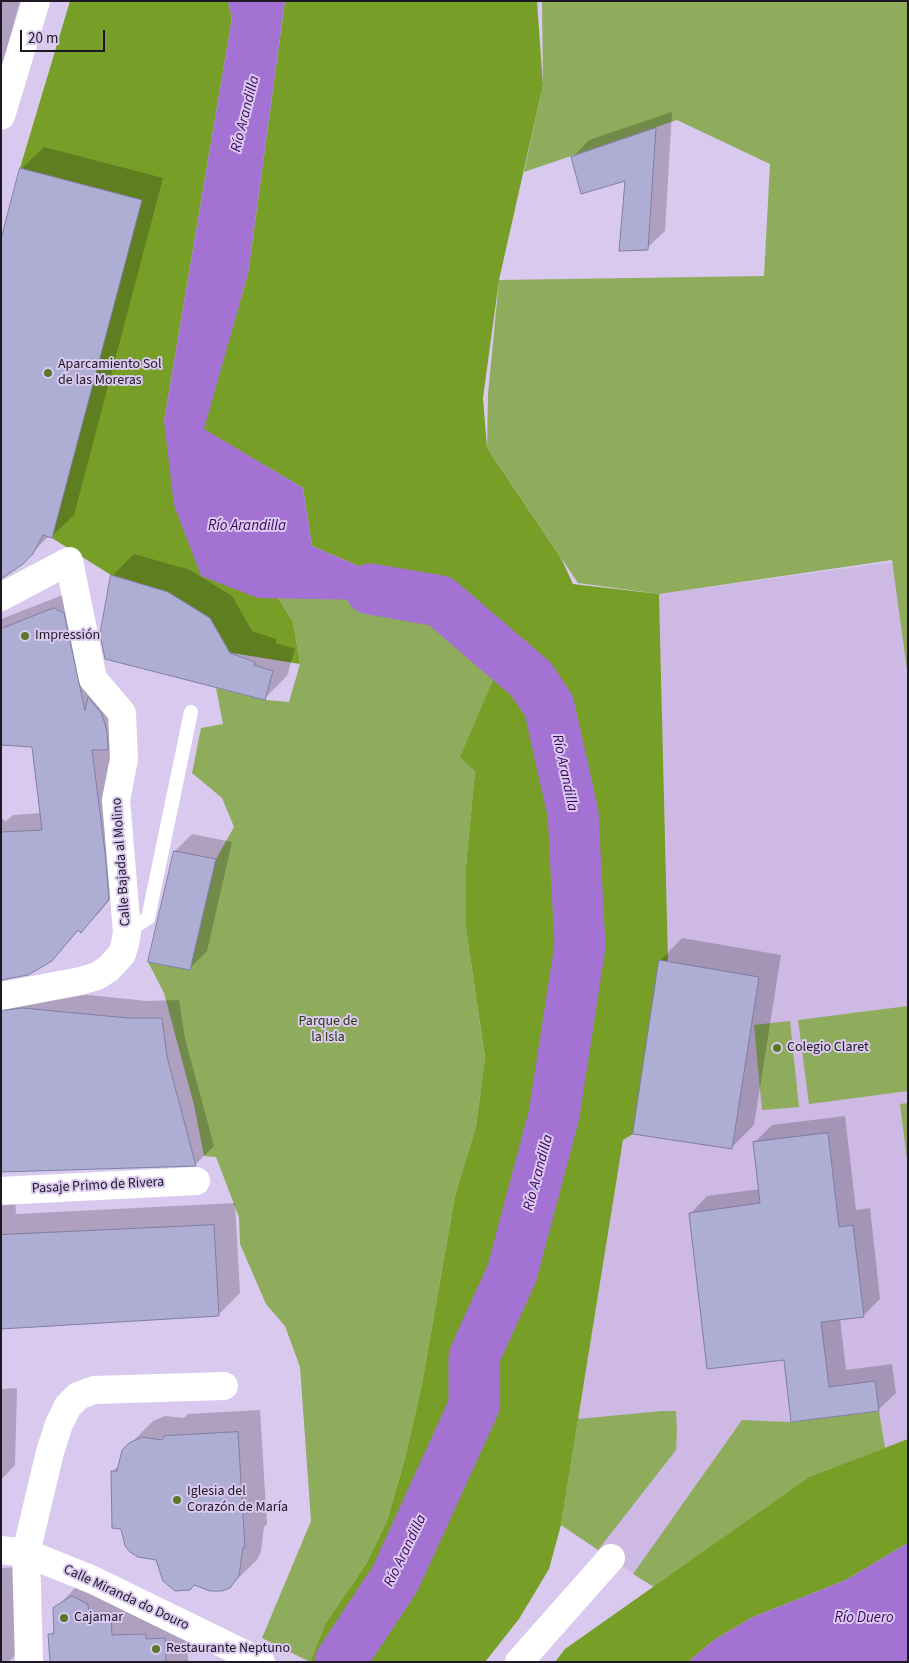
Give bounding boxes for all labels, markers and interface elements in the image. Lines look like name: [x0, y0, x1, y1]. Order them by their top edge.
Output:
scale bar: [22, 20, 108, 52]
text: 20 m: [28, 28, 58, 49]
water label: Río Arandilla: [228, 74, 264, 154]
place label: Aparcamiento Sol de las Moreras: [58, 357, 161, 390]
marker: Aparcamiento Sol de las Moreras: [42, 367, 54, 379]
water label: Río Arandilla: [208, 518, 286, 536]
place label: Impressión: [35, 628, 100, 644]
marker: Impressión: [19, 630, 31, 642]
water label: Río Arandilla: [547, 733, 581, 813]
street label: Calle Bajada al Molino: [109, 797, 135, 927]
park label: Parque de la Isla: [299, 1014, 357, 1046]
place label: Colegio Claret: [787, 1040, 869, 1056]
marker: Colegio Claret: [771, 1042, 783, 1054]
water label: Río Arandilla: [520, 1133, 558, 1213]
street label: Pasaje Primo de Rivera: [31, 1174, 165, 1198]
place label: Iglesia del Corazón de María: [187, 1484, 288, 1516]
marker: Iglesia del Corazón de María: [171, 1494, 183, 1506]
water label: Río Arandilla: [381, 1512, 431, 1590]
street label: Calle Miranda do Douro: [61, 1562, 191, 1634]
place label: Cajamar: [74, 1610, 123, 1626]
water label: Río Duero: [834, 1610, 894, 1628]
marker: Cajamar: [58, 1612, 70, 1624]
place label: Restaurante Neptuno: [166, 1641, 290, 1657]
marker: Restaurante Neptuno: [150, 1643, 162, 1655]

